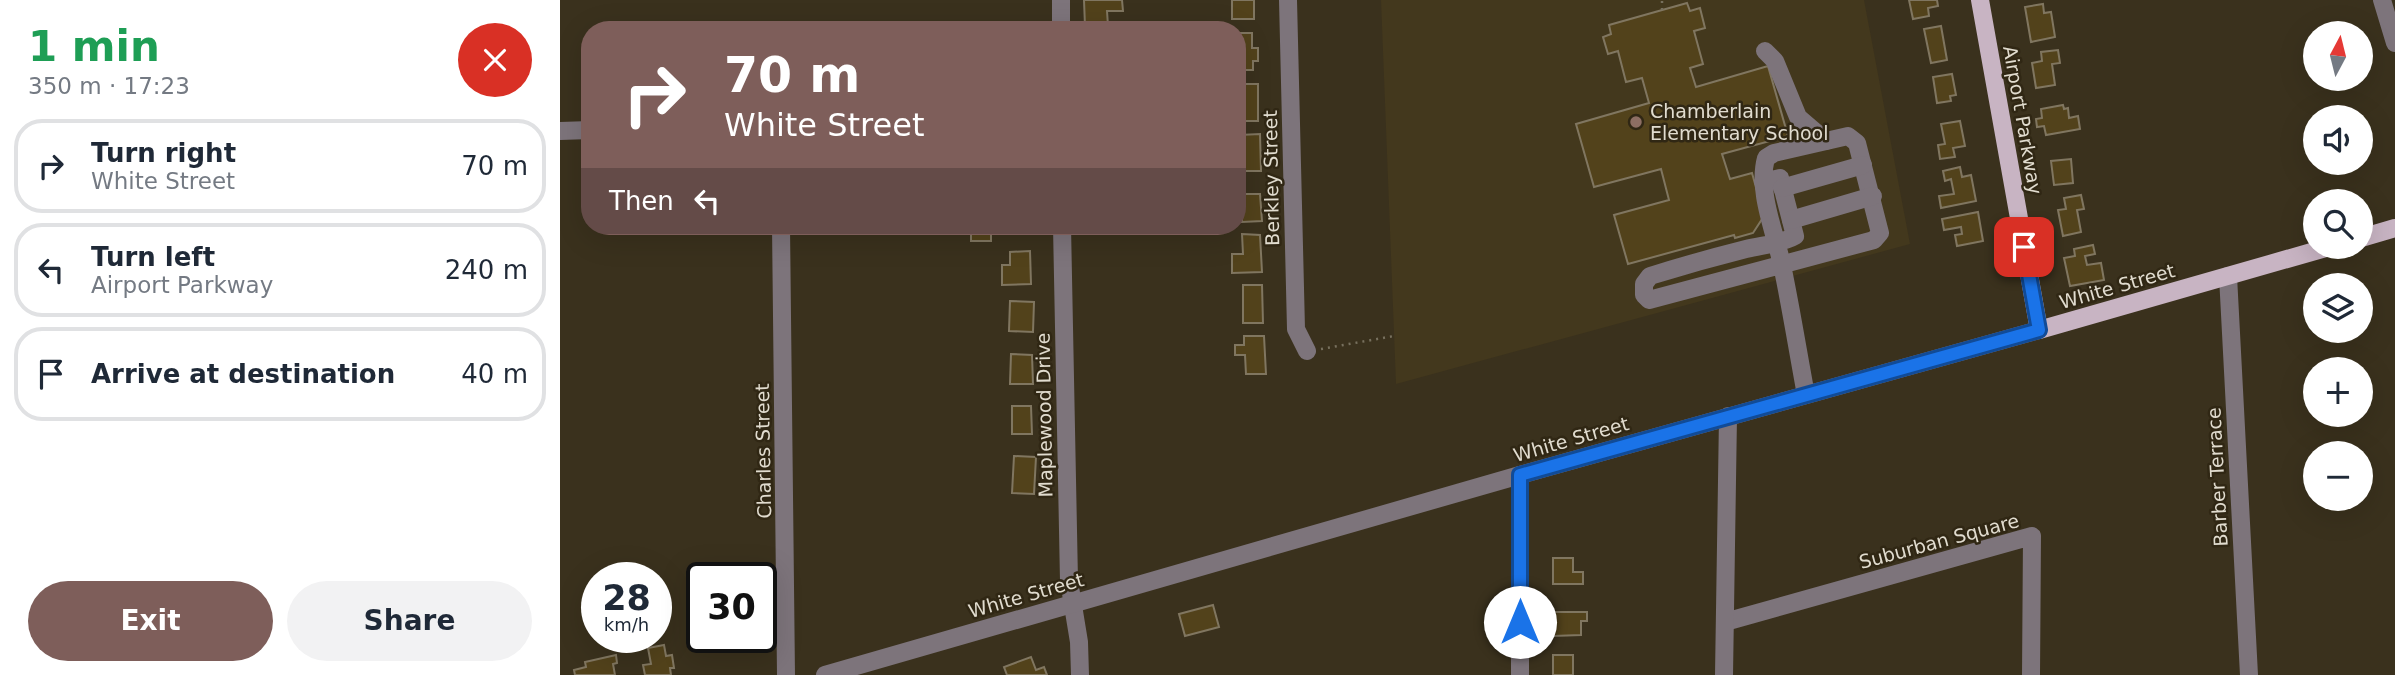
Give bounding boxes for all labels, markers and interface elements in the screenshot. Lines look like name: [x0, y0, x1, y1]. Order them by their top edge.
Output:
north arrow: [2303, 21, 2373, 91]
map controls: [2303, 21, 2373, 511]
text: 1 min: [28, 22, 160, 71]
button: close: [458, 23, 532, 97]
street label: Airport Parkway: [1999, 44, 2047, 196]
text: 70 m: [724, 47, 860, 104]
icon: right: [609, 49, 700, 140]
text: 350 m · 17:23: [28, 73, 190, 99]
place label: Chamberlain Elementary School: [1650, 100, 1828, 144]
button: sound: [2303, 105, 2373, 175]
text: White Street: [724, 106, 924, 144]
street label: Berkley Street: [1259, 110, 1283, 246]
marker: Chamberlain Elementary School: [1628, 114, 1644, 130]
text: Turn right: [91, 138, 236, 168]
icon: right: [32, 147, 70, 185]
text: 70 m: [461, 151, 528, 181]
text: White Street: [91, 168, 235, 194]
icon: left: [688, 182, 726, 220]
text: Then: [609, 186, 674, 216]
button: search: [2303, 189, 2373, 259]
pin: [1994, 217, 2054, 277]
icon: arrive: [2005, 228, 2043, 266]
text: Turn left: [91, 242, 215, 272]
icon: left: [32, 251, 70, 289]
text: 240 m: [445, 255, 528, 285]
street label: White Street: [2057, 259, 2177, 313]
text: Airport Parkway: [91, 272, 273, 298]
button: layers: [2303, 273, 2373, 343]
street label: Maplewood Drive: [1032, 333, 1056, 497]
icon: arrive: [32, 355, 70, 393]
button: +: [2303, 357, 2373, 427]
text: Arrive at destination: [91, 359, 395, 389]
text: 40 m: [461, 359, 528, 389]
street label: Charles Street: [751, 383, 775, 519]
street label: Barber Terrace: [2202, 407, 2232, 547]
street label: White Street: [1511, 412, 1631, 466]
button: −: [2303, 441, 2373, 511]
street label: Suburban Square: [1857, 509, 2021, 573]
speed limit sign: 30: [686, 562, 777, 653]
street label: White Street: [966, 568, 1086, 622]
text: 28: [602, 578, 651, 618]
button: Exit: [28, 581, 273, 661]
button: Share: [287, 581, 532, 661]
position arrow: [1483, 585, 1557, 659]
text: km/h: [604, 614, 649, 635]

